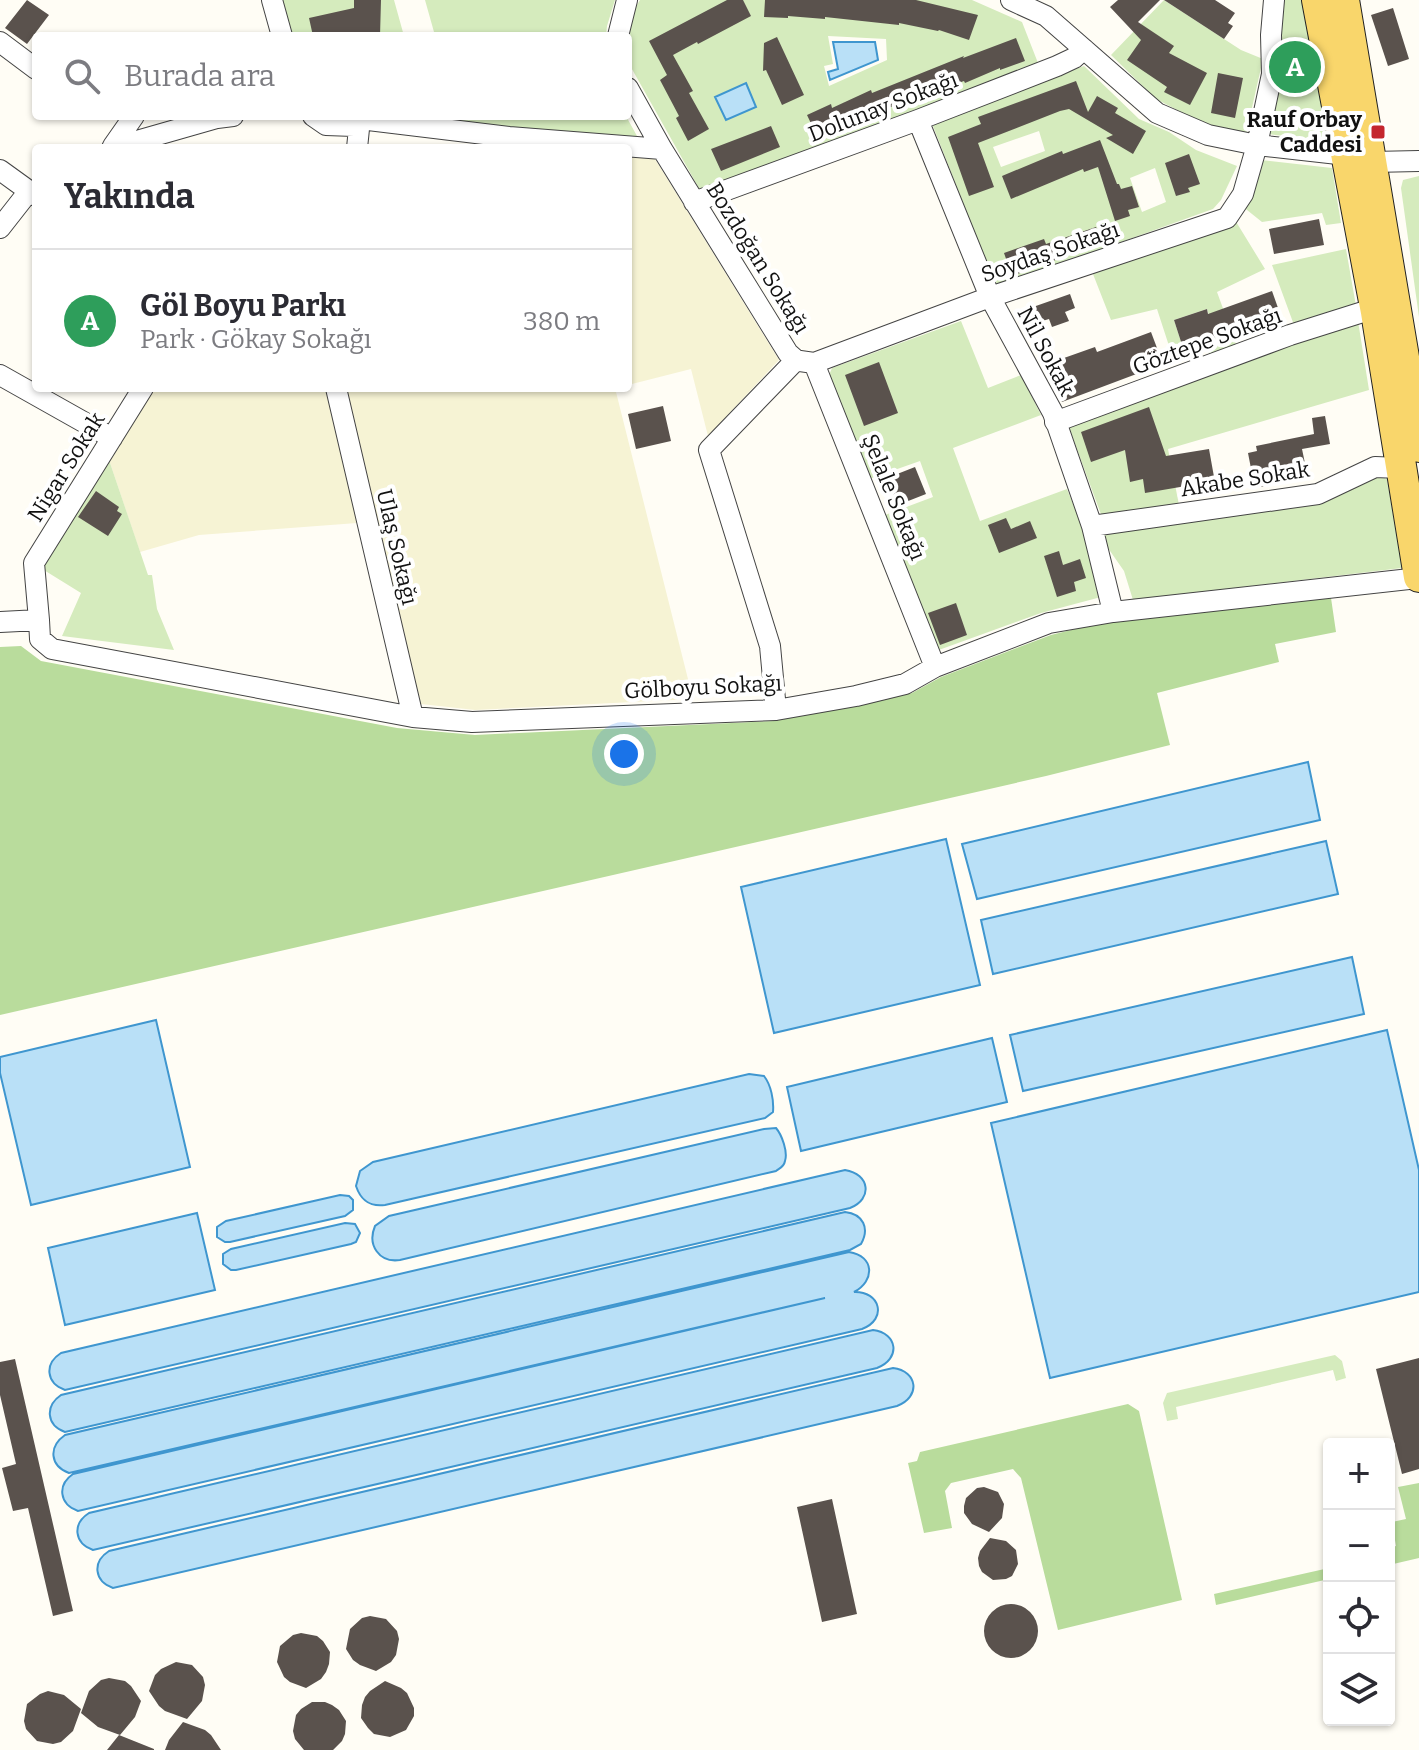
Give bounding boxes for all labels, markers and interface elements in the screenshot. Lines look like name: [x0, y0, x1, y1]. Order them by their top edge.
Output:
search box: [32, 32, 632, 120]
pin: A: [1269, 37, 1321, 97]
icon: search: [60, 54, 104, 98]
text: Burada ara: [124, 58, 275, 94]
street label: Dolunay Sokağı: [805, 66, 962, 148]
place label: Rauf Orbay Caddesi: [1246, 106, 1363, 158]
marker: Rauf Orbay Caddesi: [1369, 123, 1387, 141]
text: Yakında: [64, 176, 195, 217]
street label: Bozdoğan Sokağı: [701, 177, 816, 339]
street label: Soydaş Sokağı: [977, 216, 1123, 288]
text: Göl Boyu Parkı: [140, 288, 346, 324]
street label: Göztepe Sokağı: [1129, 301, 1286, 380]
street label: Nil Sokak: [1011, 302, 1081, 400]
text: A: [81, 306, 99, 337]
text: 380 m: [523, 306, 600, 337]
text: Park · Gökay Sokağı: [140, 324, 372, 355]
street label: Nigar Sokak: [22, 407, 111, 527]
street label: Şelale Sokağı: [856, 430, 932, 564]
street label: Akabe Sokak: [1179, 455, 1312, 503]
street label: Ulaş Sokağı: [371, 487, 424, 608]
street label: Gölboyu Sokağı: [623, 669, 783, 705]
your location: [604, 734, 644, 774]
map controls: [1323, 1438, 1395, 1726]
button: +: [1323, 1438, 1395, 1510]
button: −: [1323, 1510, 1395, 1582]
button: locate: [1323, 1582, 1395, 1654]
button: layers: [1323, 1654, 1395, 1726]

